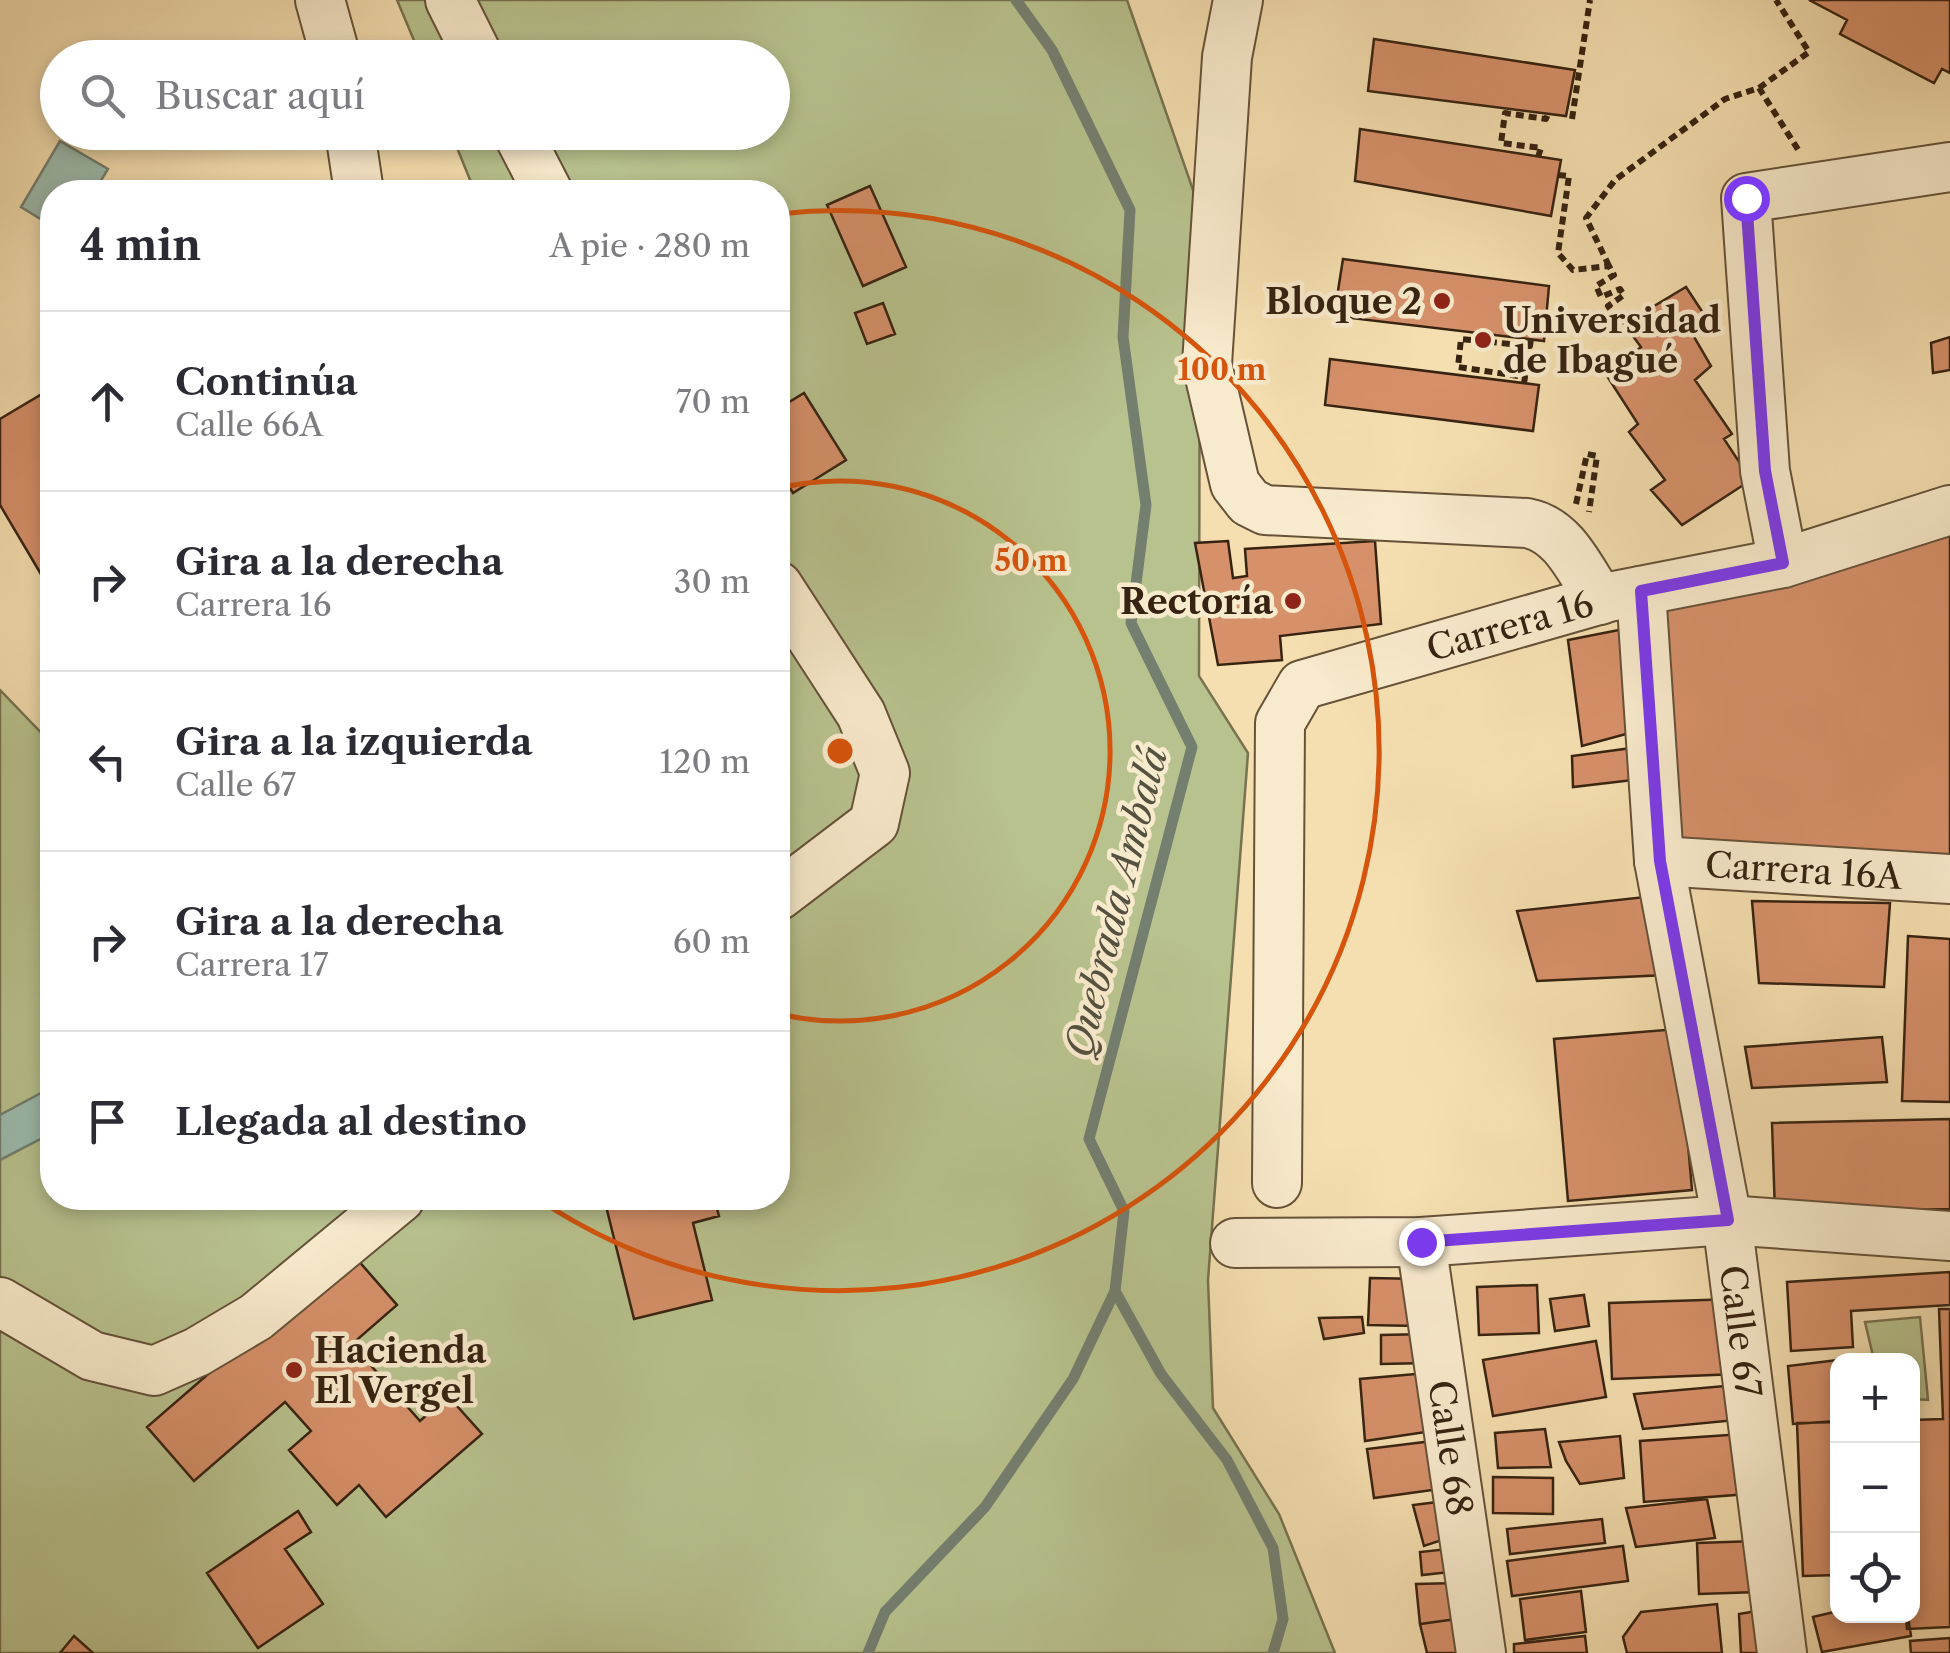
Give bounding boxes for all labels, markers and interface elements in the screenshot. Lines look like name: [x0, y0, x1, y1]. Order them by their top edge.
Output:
search box: [40, 40, 790, 150]
icon: search: [75, 68, 130, 123]
text: Buscar aquí: [155, 72, 365, 119]
route start: [1724, 176, 1770, 222]
text: 4 min: [80, 219, 201, 271]
text: A pie · 280 m: [550, 226, 750, 265]
place label: Bloque 2: [1265, 280, 1422, 323]
marker: Bloque 2: [1431, 290, 1453, 312]
place label: Universidad de Ibagué: [1503, 299, 1721, 382]
marker: Universidad de Ibagué: [1472, 329, 1494, 351]
text: 100 m: [1178, 351, 1267, 388]
text: Continúa: [175, 358, 358, 405]
icon: ahead: [80, 374, 135, 429]
text: 70 m: [676, 382, 750, 421]
text: Calle 66A: [175, 405, 323, 444]
text: Gira a la derecha: [175, 538, 503, 585]
text: 50 m: [994, 542, 1068, 579]
icon: right: [80, 554, 135, 609]
text: 30 m: [674, 562, 750, 601]
place label: Rectoría: [1120, 580, 1274, 623]
street label: Carrera 16: [1421, 581, 1598, 670]
text: Carrera 16: [175, 585, 332, 624]
marker: Rectoría: [1282, 590, 1304, 612]
text: Gira a la izquierda: [175, 718, 532, 765]
centre of rings: [822, 733, 858, 769]
icon: left: [80, 734, 135, 789]
water label: Quebrada Ambalá: [1055, 741, 1177, 1062]
text: 120 m: [660, 742, 750, 781]
text: Calle 67: [175, 765, 296, 804]
street label: Carrera 16A: [1704, 842, 1905, 898]
text: Gira a la derecha: [175, 898, 503, 945]
icon: right: [80, 914, 135, 969]
text: 60 m: [673, 922, 750, 961]
text: Carrera 17: [175, 945, 329, 984]
icon: arrive: [80, 1094, 135, 1149]
text: Llegada al destino: [175, 1098, 527, 1145]
route end: [1399, 1220, 1445, 1266]
street label: Calle 67: [1711, 1263, 1771, 1400]
place label: Hacienda El Vergel: [314, 1329, 487, 1412]
map controls: [1830, 1353, 1920, 1623]
button: +: [1830, 1353, 1920, 1443]
marker: Hacienda El Vergel: [283, 1359, 305, 1381]
street label: Calle 68: [1420, 1377, 1482, 1518]
button: −: [1830, 1443, 1920, 1533]
button: locate: [1830, 1533, 1920, 1623]

